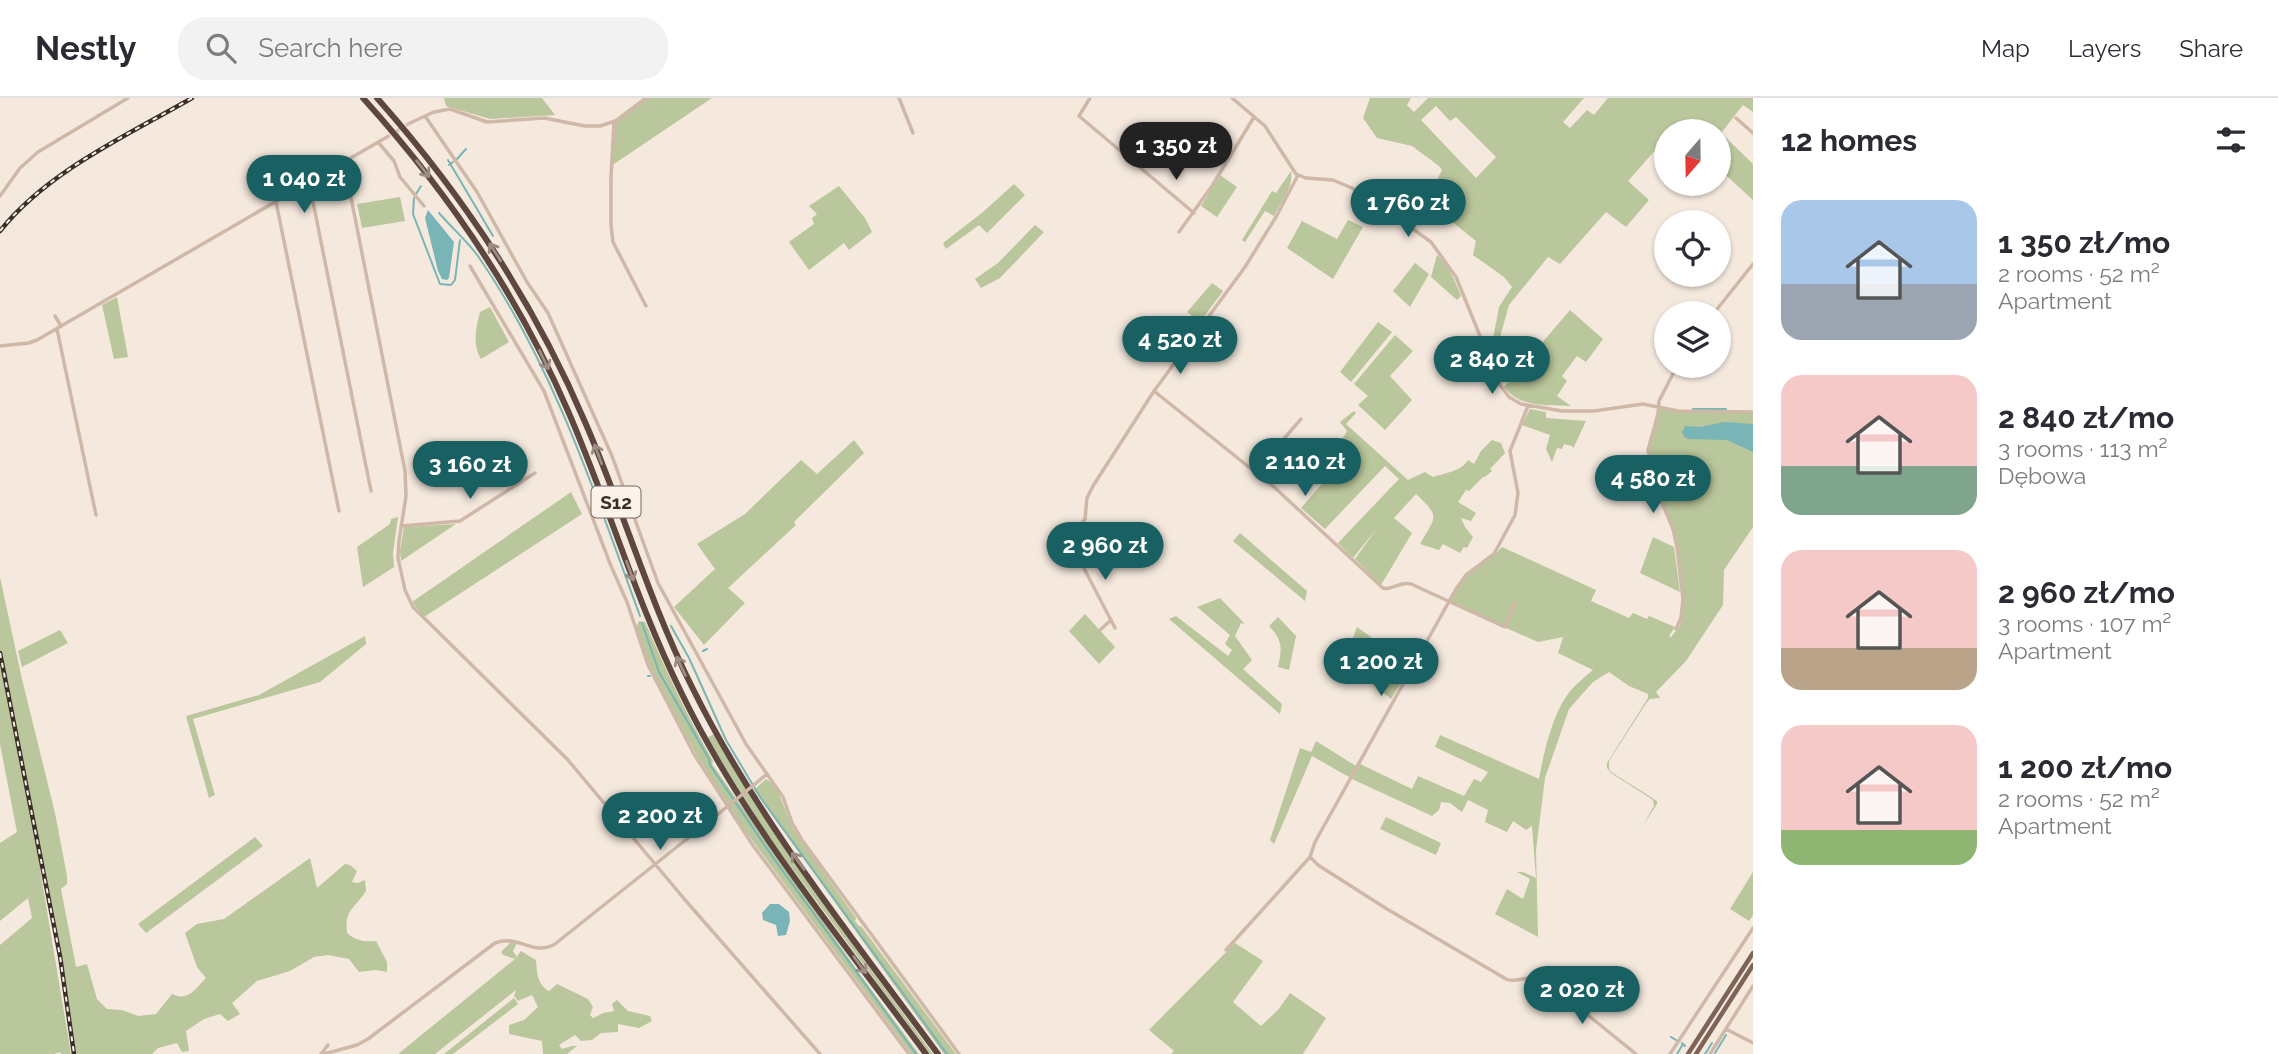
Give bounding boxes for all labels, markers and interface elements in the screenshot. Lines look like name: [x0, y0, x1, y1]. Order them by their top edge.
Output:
search box: [178, 17, 668, 80]
text: Nestly: [35, 29, 136, 68]
icon: search: [202, 29, 240, 67]
text: Search here: [258, 33, 403, 63]
text: Map: [1981, 34, 2030, 63]
text: Layers: [2068, 34, 2141, 63]
text: Share: [2179, 34, 2243, 63]
north arrow: [1654, 119, 1731, 196]
map controls: [1654, 119, 1731, 378]
icon: filters: [2212, 121, 2250, 159]
pin: 1 350 zł: [1104, 122, 1248, 182]
text: 12 homes: [1781, 123, 1917, 158]
text: 1 350 zł: [1135, 131, 1217, 158]
pin: 1 040 zł: [232, 156, 376, 215]
one-way arrow: [415, 159, 430, 177]
text: 1 040 zł: [262, 164, 346, 191]
pin: 1 760 zł: [1336, 180, 1480, 239]
text: 1 760 zł: [1367, 188, 1449, 215]
button: locate: [1654, 210, 1731, 287]
text: 1 350 zł/mo: [1998, 225, 2170, 260]
icon: home: [1837, 228, 1921, 312]
one-way arrow: [488, 242, 502, 262]
text: 2 rooms · 52 m²: [1998, 260, 2160, 287]
text: Apartment: [1998, 287, 2112, 314]
button: layers: [1654, 301, 1731, 378]
pin: 4 520 zł: [1108, 316, 1252, 376]
text: 4 520 zł: [1138, 325, 1222, 352]
pin: 2 840 zł: [1420, 336, 1564, 396]
text: 2 840 zł: [1450, 345, 1534, 372]
one-way arrow: [538, 349, 552, 370]
text: 2 840 zł/mo: [1998, 400, 2174, 435]
icon: home: [1837, 403, 1921, 487]
text: 3 rooms · 113 m²: [1998, 435, 2167, 462]
pin: 2 110 zł: [1233, 438, 1377, 498]
pin: 3 160 zł: [398, 442, 542, 501]
one-way arrow: [591, 444, 603, 466]
text: 2 110 zł: [1265, 447, 1345, 474]
text: 3 160 zł: [429, 450, 511, 477]
pin: 4 580 zł: [1581, 456, 1725, 515]
text: Dębowa: [1998, 462, 2086, 489]
text: 4 580 zł: [1611, 464, 1695, 491]
road number: S12: [592, 486, 640, 518]
pin: 2 960 zł: [1033, 522, 1177, 582]
text: 2 960 zł: [1063, 531, 1147, 558]
one-way arrow: [625, 559, 638, 581]
text: 2 960 zł/mo: [1998, 575, 2175, 610]
icon: home: [1837, 578, 1921, 662]
text: 3 rooms · 107 m²: [1998, 610, 2172, 637]
text: Apartment: [1998, 637, 2112, 664]
pin: 1 200 zł: [1309, 638, 1453, 698]
text: 1 200 zł: [1340, 647, 1422, 674]
one-way arrow: [674, 656, 688, 677]
text: 1 200 zł/mo: [1998, 750, 2172, 785]
icon: home: [1837, 753, 1921, 837]
text: 2 rooms · 52 m²: [1998, 785, 2160, 812]
pin: 2 200 zł: [588, 792, 732, 852]
text: 2 200 zł: [618, 801, 702, 828]
text: Apartment: [1998, 812, 2112, 839]
one-way arrow: [791, 852, 805, 871]
one-way arrow: [853, 955, 867, 974]
pin: 2 020 zł: [1510, 967, 1654, 1026]
text: 2 020 zł: [1540, 975, 1624, 1002]

